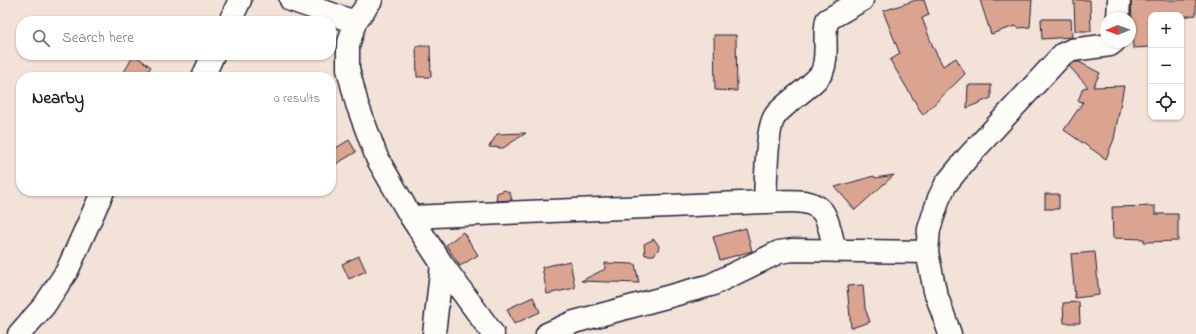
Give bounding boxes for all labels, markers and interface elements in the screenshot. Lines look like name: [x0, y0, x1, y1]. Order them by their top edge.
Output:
north arrow: [1100, 12, 1136, 48]
map controls: [1148, 12, 1184, 120]
button: +: [1148, 12, 1184, 48]
search box: [16, 16, 336, 60]
icon: search: [30, 27, 52, 49]
text: Search here: [62, 27, 134, 49]
button: −: [1148, 48, 1184, 84]
button: locate: [1148, 84, 1184, 120]
text: Nearby: [32, 86, 84, 111]
text: 0 results: [274, 89, 320, 108]

